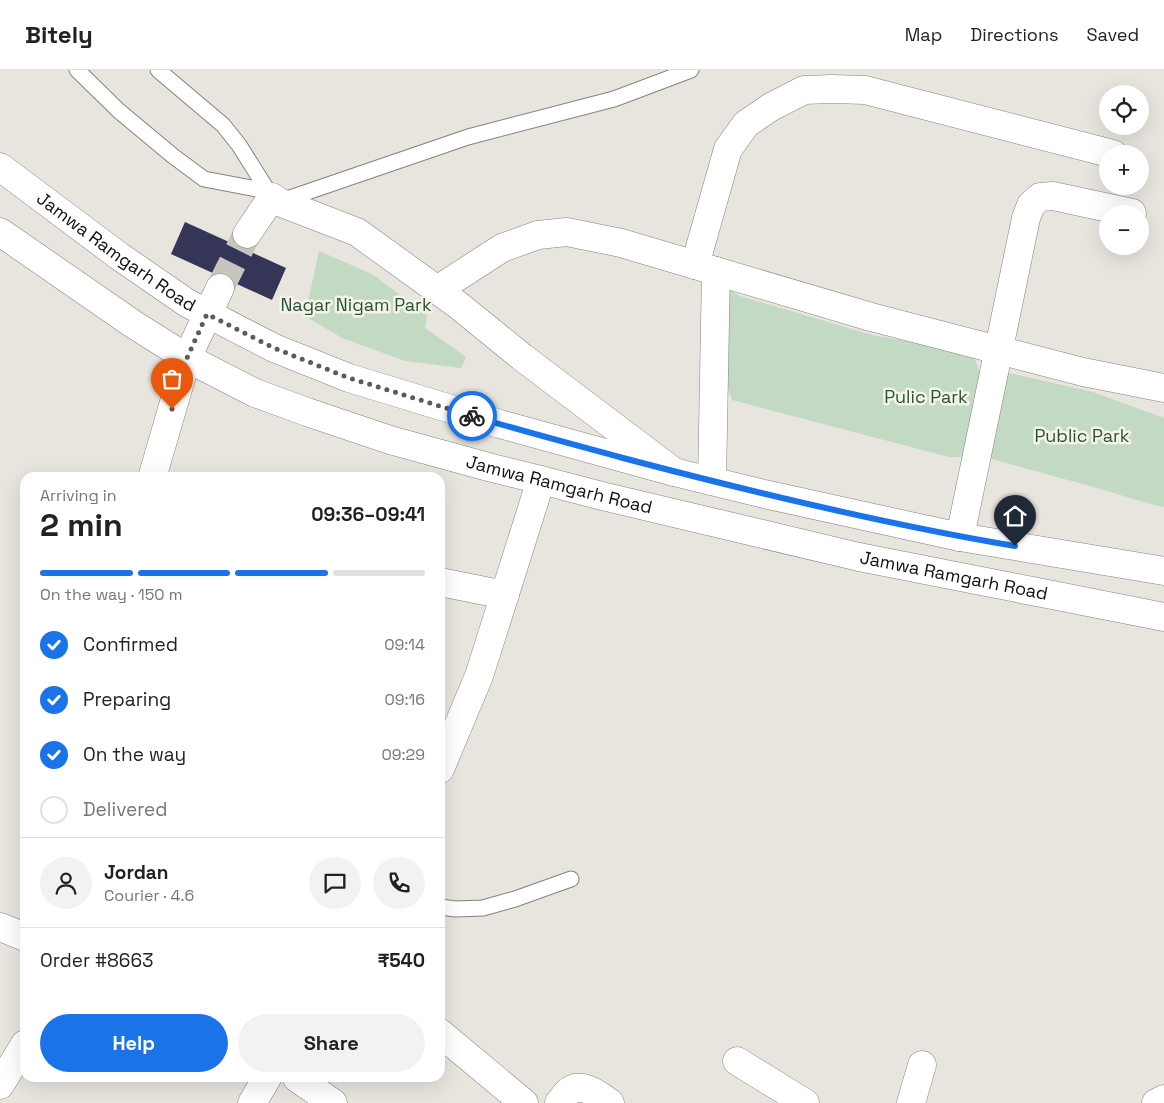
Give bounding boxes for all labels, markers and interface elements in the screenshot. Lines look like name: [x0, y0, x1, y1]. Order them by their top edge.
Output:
text: Bitely: [25, 19, 93, 50]
text: Map: [905, 23, 942, 46]
text: Directions: [970, 23, 1059, 46]
text: Saved: [1087, 23, 1139, 46]
map controls: [1099, 85, 1149, 255]
button: locate: [1099, 85, 1149, 135]
button: +: [1099, 145, 1149, 195]
street label: Jamwa Ramgarh Road: [32, 186, 200, 317]
button: −: [1099, 205, 1149, 255]
park label: Nagar Nigam Park: [280, 293, 432, 316]
pin: [151, 358, 193, 409]
icon: bag: [158, 365, 186, 393]
park label: Pulic Park: [884, 385, 968, 408]
courier: [447, 391, 497, 441]
icon: bike: [458, 402, 486, 430]
park label: Public Park: [1034, 424, 1130, 447]
street label: Jamwa Ramgarh Road: [464, 449, 655, 519]
text: Arriving in: [40, 485, 117, 506]
pin: [994, 495, 1036, 546]
text: 09:36–09:41: [311, 502, 425, 527]
icon: home: [1001, 502, 1029, 530]
text: 2 min: [40, 505, 123, 545]
street label: Jamwa Ramgarh Road: [858, 545, 1050, 605]
text: On the way · 150 m: [40, 584, 182, 605]
icon: check: [40, 631, 68, 659]
text: Confirmed: [83, 632, 178, 657]
text: 09:14: [384, 634, 425, 655]
icon: check: [40, 686, 68, 714]
text: Preparing: [83, 687, 171, 712]
text: 09:16: [384, 689, 425, 710]
icon: check: [40, 741, 68, 769]
text: On the way: [83, 742, 186, 767]
text: 09:29: [382, 744, 425, 765]
text: Delivered: [83, 797, 168, 822]
button: person: [40, 857, 92, 909]
button: chat: [309, 857, 361, 909]
button: phone: [373, 857, 425, 909]
text: Jordan: [104, 860, 169, 885]
text: Courier · 4.6: [104, 885, 194, 906]
text: Order #8663: [40, 948, 154, 973]
text: ₹540: [377, 948, 425, 973]
button: Help: [40, 1014, 228, 1072]
button: Share: [238, 1014, 425, 1072]

